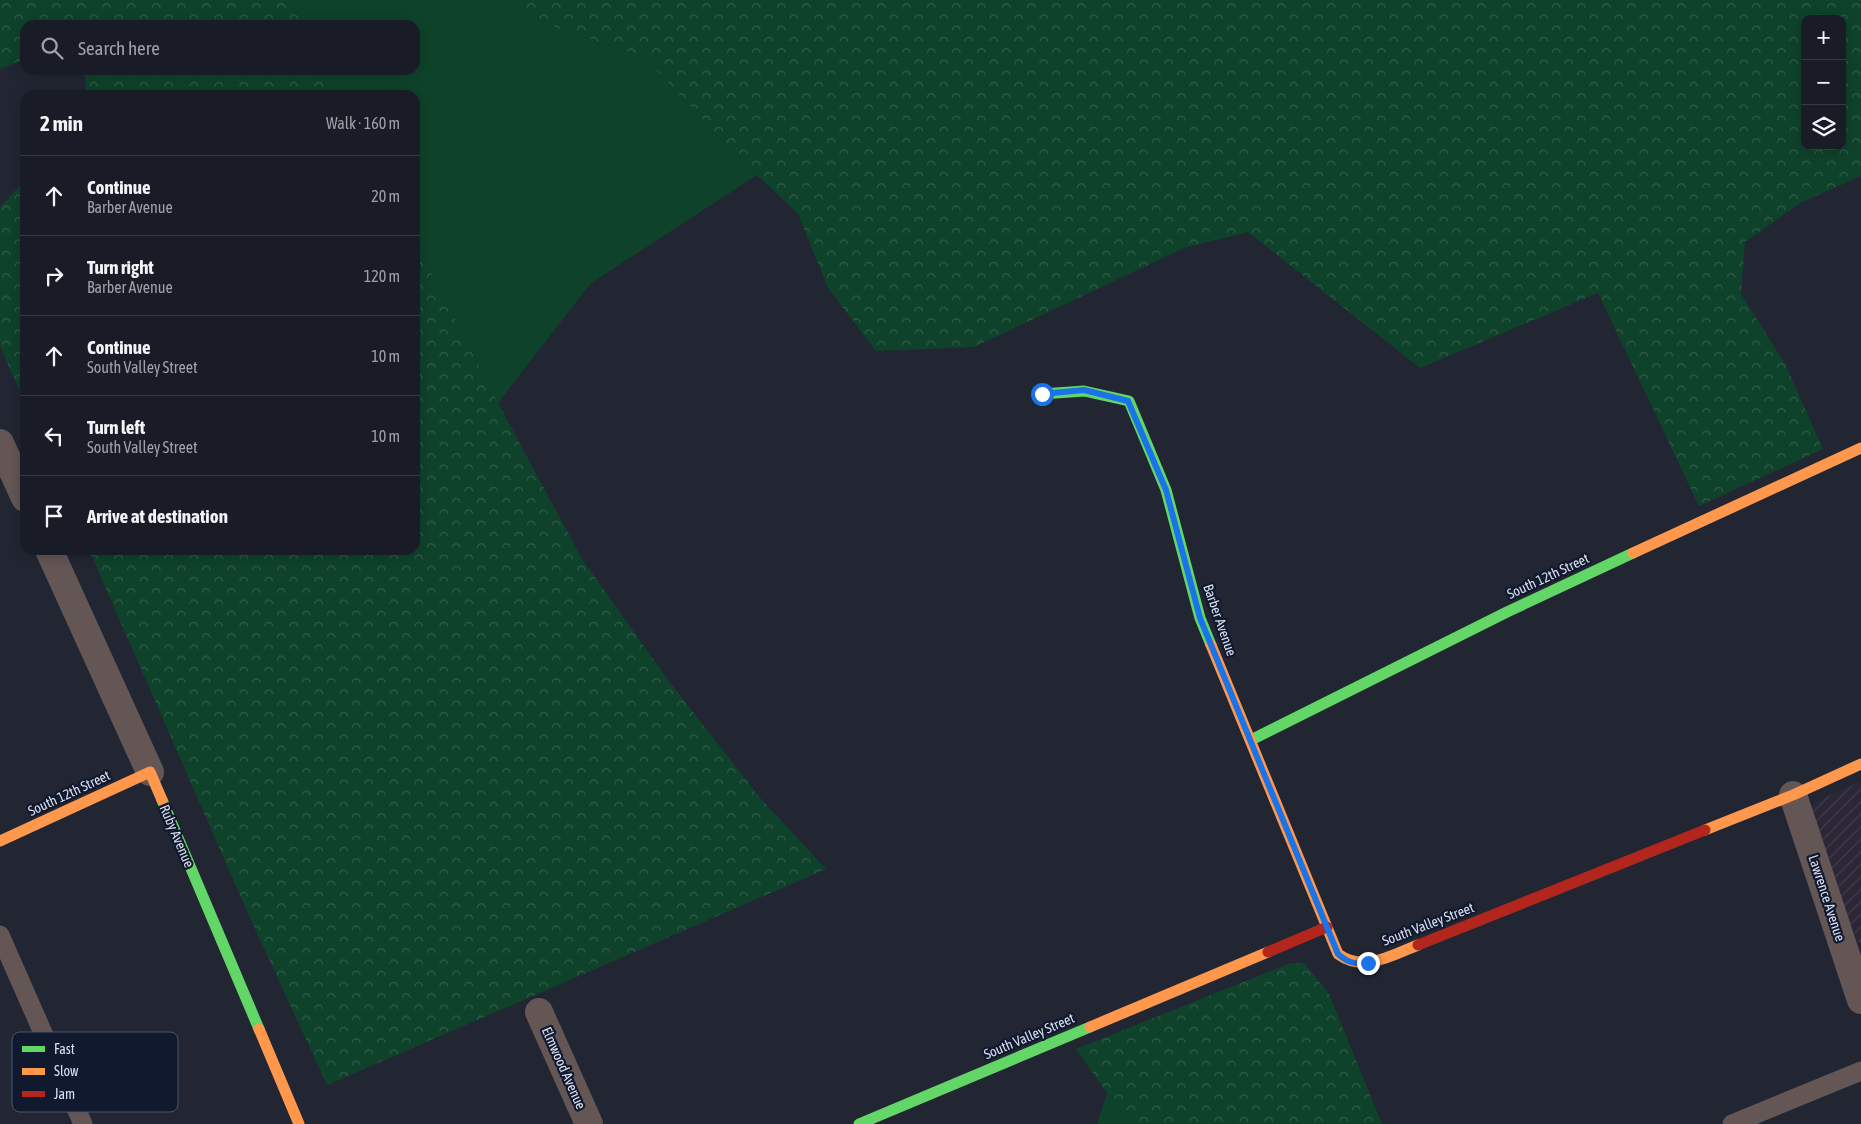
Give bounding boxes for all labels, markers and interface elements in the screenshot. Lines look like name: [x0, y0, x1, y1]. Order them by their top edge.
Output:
map controls: [1801, 15, 1846, 150]
button: +: [1801, 15, 1846, 60]
search box: [20, 20, 420, 75]
icon: search: [38, 34, 66, 62]
text: Search here: [78, 37, 160, 59]
button: −: [1801, 60, 1846, 105]
button: layers: [1801, 105, 1846, 150]
text: 2 min: [40, 111, 83, 135]
text: Walk · 160 m: [326, 114, 400, 132]
text: Continue: [87, 176, 151, 198]
icon: ahead: [40, 182, 68, 210]
text: 20 m: [371, 187, 400, 205]
text: Barber Avenue: [87, 198, 173, 216]
text: Turn right: [87, 256, 154, 278]
icon: right: [40, 262, 68, 290]
text: 120 m: [364, 267, 400, 285]
text: Barber Avenue: [87, 278, 173, 296]
text: Continue: [87, 336, 151, 358]
icon: ahead: [40, 342, 68, 370]
text: 10 m: [371, 347, 400, 365]
text: South Valley Street: [87, 358, 198, 376]
route start: [1031, 383, 1054, 406]
text: Turn left: [87, 416, 145, 438]
icon: left: [40, 422, 68, 450]
text: 10 m: [371, 427, 400, 445]
text: South Valley Street: [87, 438, 198, 456]
icon: arrive: [40, 502, 68, 530]
text: Arrive at destination: [87, 505, 228, 527]
street label: South 12th Street: [1504, 550, 1592, 602]
street label: Barber Avenue: [1200, 582, 1240, 658]
street label: South 12th Street: [25, 767, 113, 819]
street label: Ruby Avenue: [157, 802, 197, 870]
street label: Lawrence Avenue: [1806, 853, 1848, 943]
street label: South Valley Street: [1380, 899, 1476, 949]
route end: [1357, 952, 1380, 975]
street label: South Valley Street: [981, 1010, 1077, 1062]
street label: Elmwood Avenue: [539, 1024, 589, 1112]
legend: [12, 1032, 178, 1112]
text: Fast: [54, 1041, 75, 1057]
text: Slow: [54, 1063, 79, 1079]
text: Jam: [54, 1086, 75, 1102]

